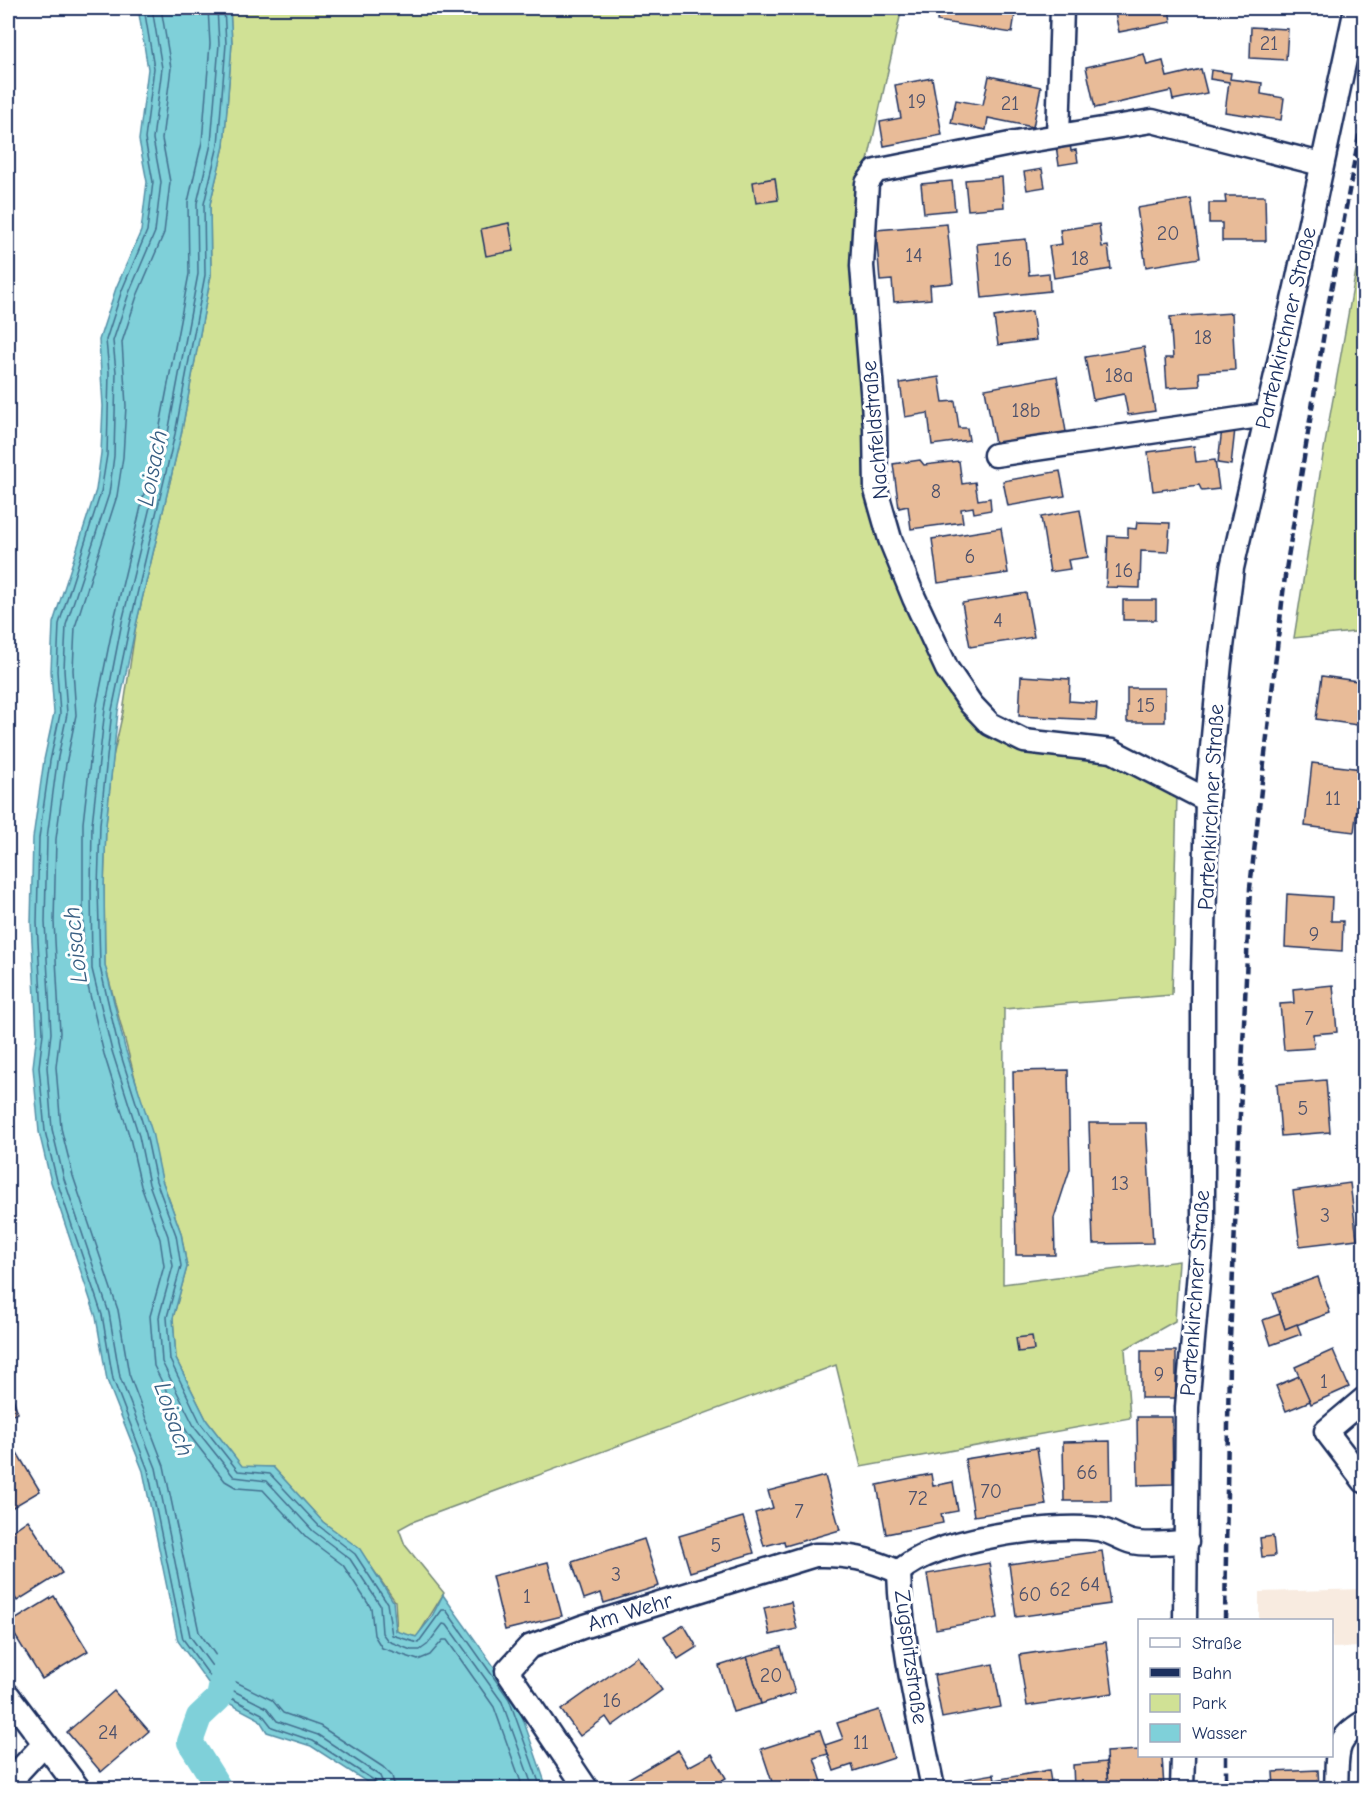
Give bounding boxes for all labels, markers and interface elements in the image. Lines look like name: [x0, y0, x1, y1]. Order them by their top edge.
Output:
house number: 21: [1260, 32, 1278, 55]
house number: 19: [908, 90, 926, 113]
house number: 21: [1001, 92, 1019, 115]
house number: 20: [1157, 222, 1179, 245]
street label: Partenkirchner Straße: [1250, 225, 1322, 431]
house number: 14: [905, 244, 923, 267]
house number: 18: [1071, 247, 1089, 270]
house number: 16: [994, 248, 1012, 271]
house number: 18: [1194, 326, 1212, 349]
street label: Nachfeldstraße: [856, 360, 894, 500]
house number: 18a: [1105, 364, 1133, 387]
house number: 18b: [1012, 399, 1040, 422]
water label: Loisach: [131, 428, 173, 508]
house number: 8: [931, 480, 941, 503]
house number: 6: [965, 545, 975, 568]
house number: 16: [1115, 559, 1133, 582]
house number: 4: [993, 609, 1003, 632]
house number: 15: [1137, 694, 1155, 717]
street label: Partenkirchner Straße: [1193, 703, 1229, 911]
house number: 11: [1325, 787, 1341, 810]
water label: Loisach: [57, 905, 93, 985]
house number: 9: [1309, 923, 1319, 946]
house number: 7: [1304, 1007, 1314, 1030]
house number: 5: [1298, 1097, 1308, 1120]
house number: 13: [1111, 1172, 1129, 1195]
street label: Partenkirchner Straße: [1175, 1189, 1215, 1397]
house number: 3: [1320, 1204, 1330, 1227]
house number: 9: [1154, 1363, 1164, 1386]
house number: 1: [1320, 1370, 1328, 1393]
water label: Loisach: [148, 1378, 200, 1460]
house number: 66: [1076, 1461, 1098, 1484]
house number: 70: [980, 1480, 1002, 1503]
house number: 72: [908, 1487, 928, 1510]
house number: 7: [794, 1500, 804, 1523]
house number: 5: [711, 1534, 721, 1557]
house number: 3: [611, 1563, 621, 1586]
house number: 64: [1080, 1573, 1100, 1596]
house number: 62: [1049, 1578, 1071, 1601]
house number: 60: [1018, 1583, 1042, 1606]
house number: 1: [523, 1585, 531, 1608]
street label: Am Wehr: [584, 1587, 676, 1637]
street label: Zugspitzstraße: [889, 1588, 933, 1726]
legend: [1138, 1619, 1333, 1757]
text: Straße: [1192, 1633, 1242, 1654]
text: Bahn: [1192, 1663, 1232, 1684]
house number: 20: [760, 1664, 782, 1687]
house number: 16: [603, 1689, 621, 1712]
text: Park: [1192, 1693, 1227, 1714]
house number: 24: [98, 1721, 118, 1744]
text: Wasser: [1192, 1723, 1248, 1744]
house number: 11: [853, 1731, 869, 1754]

